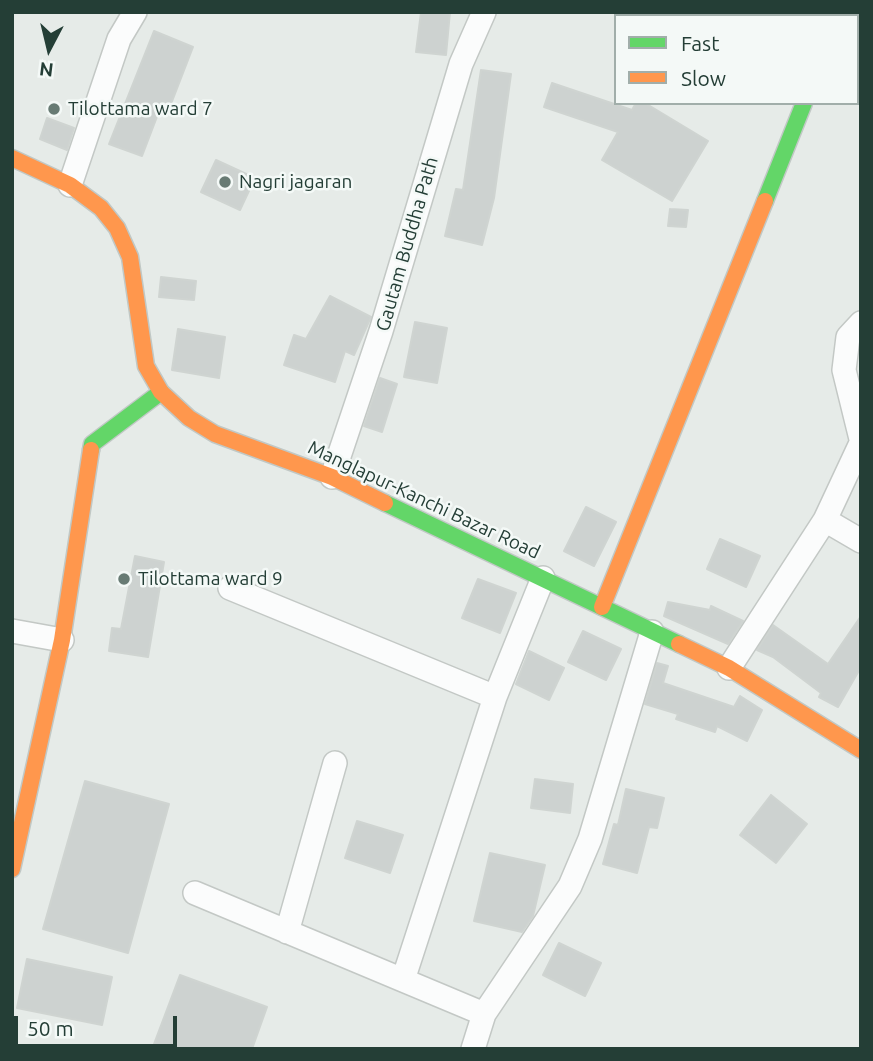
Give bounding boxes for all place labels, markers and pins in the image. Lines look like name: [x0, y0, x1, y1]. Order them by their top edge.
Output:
place label: Tilottama ward 7: [68, 98, 213, 120]
marker: Tilottama ward 7: [46, 101, 62, 117]
place label: Nagri jagaran: [239, 171, 352, 193]
marker: Nagri jagaran: [217, 174, 233, 190]
place label: Tilottama ward 9: [138, 568, 283, 590]
marker: Tilottama ward 9: [116, 571, 132, 587]

